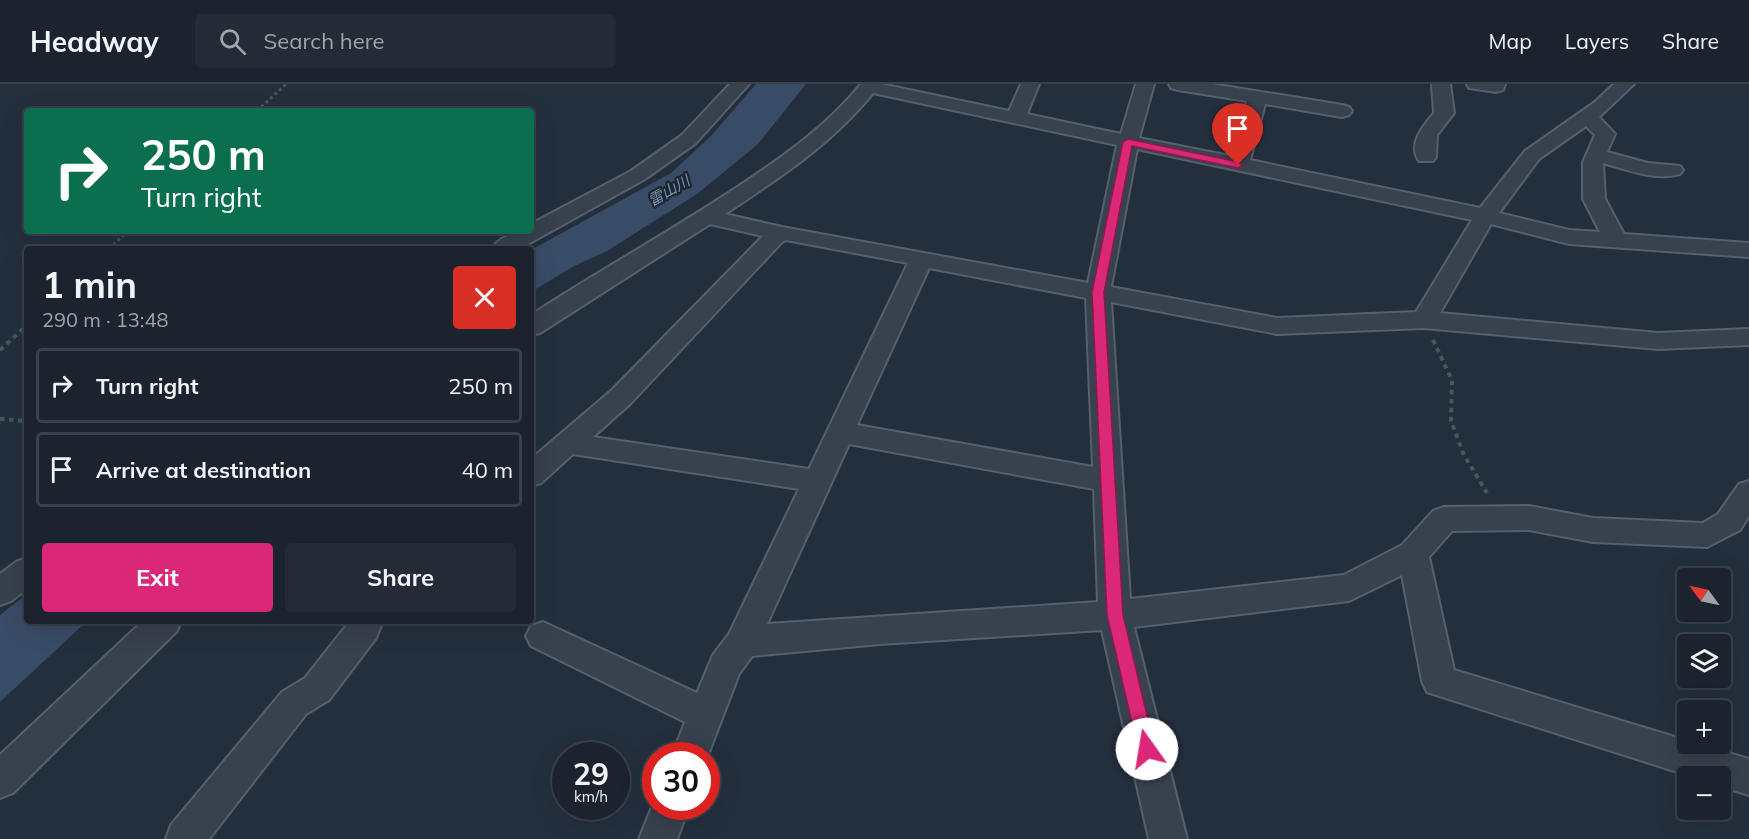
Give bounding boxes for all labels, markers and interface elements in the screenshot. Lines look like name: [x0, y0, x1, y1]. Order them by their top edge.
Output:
search box: [195, 14, 615, 68]
text: Headway: [30, 24, 159, 59]
icon: search: [216, 25, 249, 58]
text: Search here: [264, 27, 385, 55]
text: Map: [1489, 28, 1532, 54]
text: Layers: [1565, 28, 1629, 54]
text: Share: [1662, 28, 1719, 54]
pin: [1212, 103, 1263, 165]
icon: arrive: [1221, 112, 1254, 145]
text: 250 m: [141, 128, 266, 181]
icon: right: [42, 132, 120, 210]
water label: 雷山川: [645, 170, 695, 210]
text: Turn right: [141, 180, 261, 214]
text: 1 min: [42, 262, 137, 307]
button: close: [453, 266, 516, 329]
text: 290 m · 13:48: [42, 307, 168, 332]
icon: right: [45, 369, 78, 402]
text: Turn right: [96, 372, 199, 400]
text: 250 m: [448, 372, 513, 400]
icon: arrive: [45, 453, 78, 486]
text: Arrive at destination: [96, 456, 311, 484]
text: 40 m: [462, 456, 513, 484]
button: Exit: [42, 543, 273, 612]
button: Share: [285, 543, 516, 612]
north arrow: [1677, 568, 1731, 622]
map controls: [1677, 568, 1731, 820]
button: layers: [1677, 634, 1731, 688]
button: +: [1677, 700, 1731, 754]
position arrow: [1115, 717, 1179, 781]
speed limit sign: 30: [642, 742, 720, 820]
text: 29: [573, 755, 609, 793]
button: −: [1677, 766, 1731, 820]
text: km/h: [574, 787, 608, 806]

